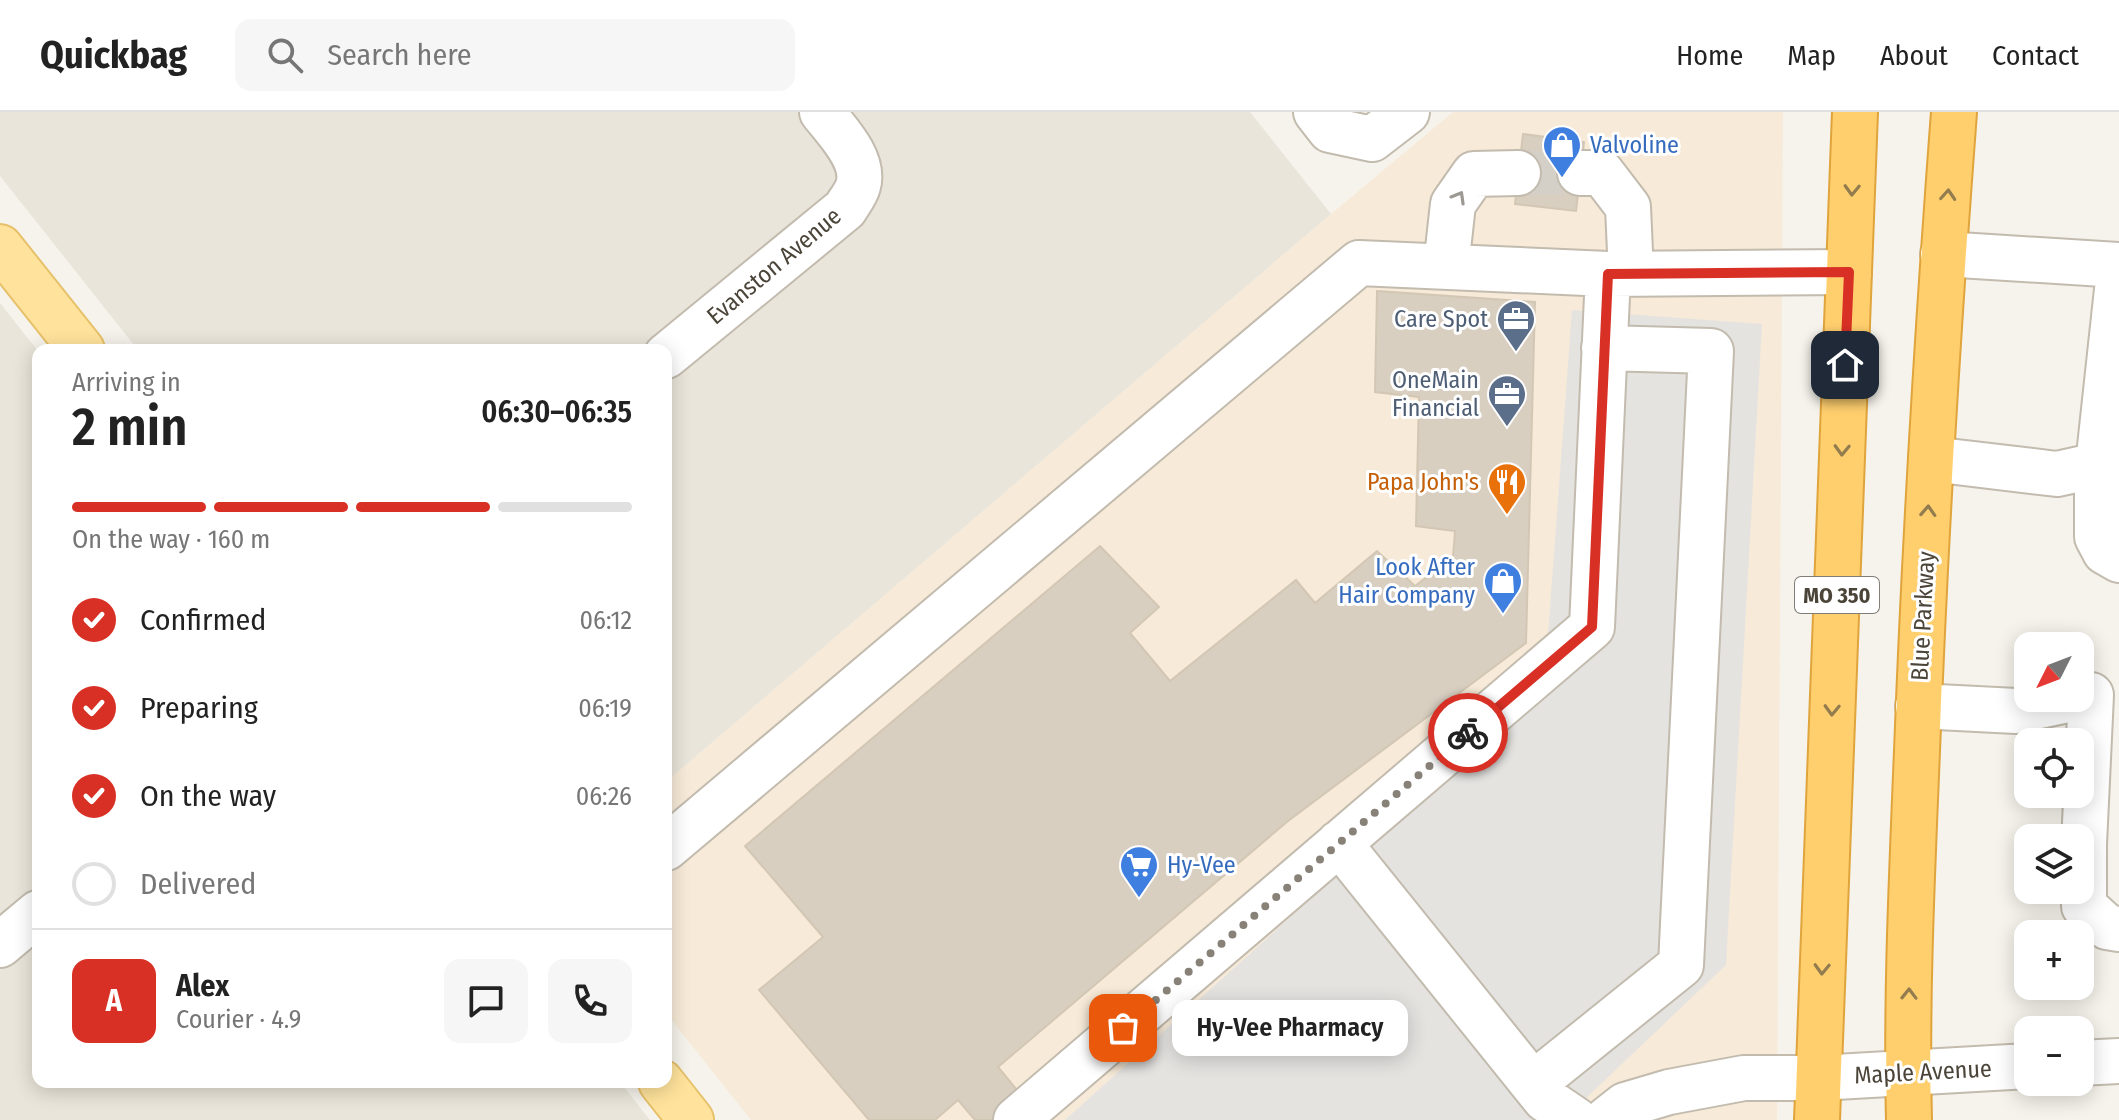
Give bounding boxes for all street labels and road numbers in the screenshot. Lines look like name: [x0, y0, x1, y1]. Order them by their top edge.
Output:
street label: Evanston Avenue: [701, 202, 847, 330]
street label: Blue Parkway: [1906, 550, 1940, 681]
road number: MO 350: [1795, 577, 1879, 613]
street label: Maple Avenue: [1854, 1054, 1992, 1090]

